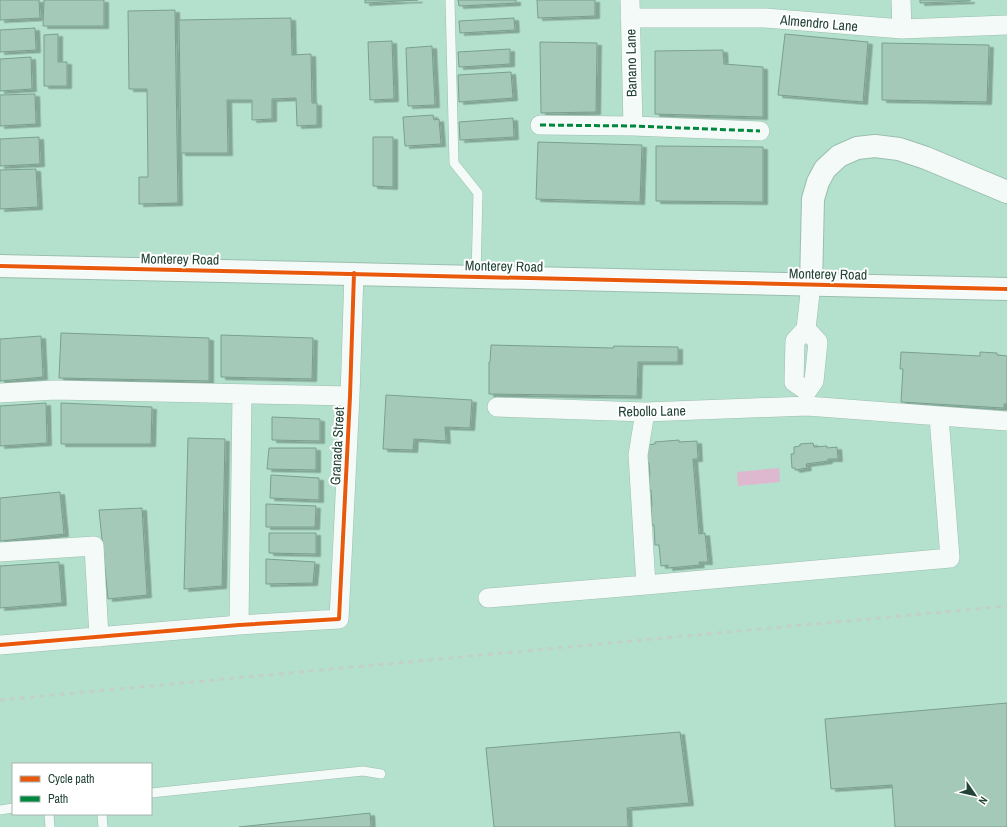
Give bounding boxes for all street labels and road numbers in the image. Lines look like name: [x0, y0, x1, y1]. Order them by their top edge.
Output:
street label: Almendro Lane: [778, 11, 859, 35]
street label: Banano Lane: [621, 29, 641, 97]
street label: Monterey Road: [141, 249, 219, 269]
street label: Monterey Road: [465, 256, 543, 276]
street label: Monterey Road: [789, 264, 867, 284]
street label: Rebollo Lane: [618, 401, 686, 421]
street label: Granada Street: [326, 406, 348, 486]

